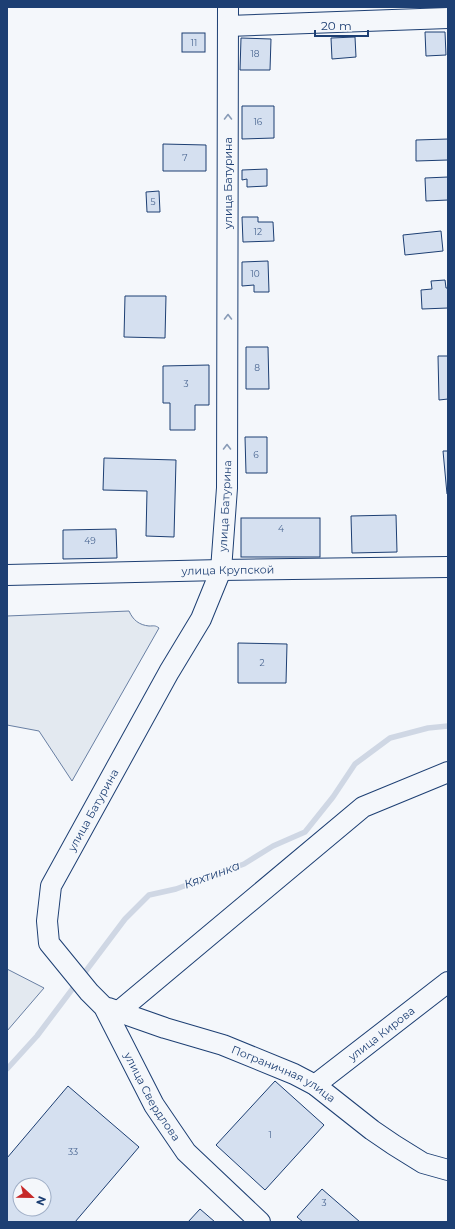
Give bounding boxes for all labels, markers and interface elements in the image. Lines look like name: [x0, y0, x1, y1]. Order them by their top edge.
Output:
scale bar: [315, 12, 368, 38]
text: 20 m: [321, 18, 352, 33]
house number: 11: [191, 37, 197, 48]
house number: 18: [251, 48, 260, 59]
one-way arrow: [224, 114, 232, 120]
house number: 16: [254, 116, 263, 127]
street label: улица Батурина: [221, 137, 235, 230]
house number: 7: [182, 152, 188, 163]
house number: 5: [150, 196, 156, 207]
house number: 12: [254, 226, 262, 237]
house number: 10: [250, 268, 260, 279]
one-way arrow: [224, 314, 232, 320]
house number: 8: [254, 362, 260, 373]
house number: 3: [183, 378, 189, 389]
one-way arrow: [223, 444, 232, 450]
house number: 6: [253, 449, 259, 460]
street label: улица Батурина: [216, 460, 234, 553]
house number: 4: [278, 523, 284, 534]
house number: 49: [84, 535, 96, 546]
street label: улица Крупской: [180, 562, 274, 578]
house number: 2: [259, 657, 265, 668]
street label: улица Батурина: [64, 766, 121, 854]
water label: Кяхтинка: [182, 857, 242, 892]
street label: улица Кирова: [345, 1003, 417, 1064]
street label: Пограничная улица: [229, 1042, 338, 1105]
street label: улица Свердлова: [121, 1049, 183, 1144]
house number: 1: [268, 1129, 272, 1140]
house number: 33: [68, 1146, 78, 1157]
north arrow: [12, 1177, 52, 1217]
text: N: [33, 1194, 49, 1207]
house number: 3: [321, 1197, 327, 1208]

